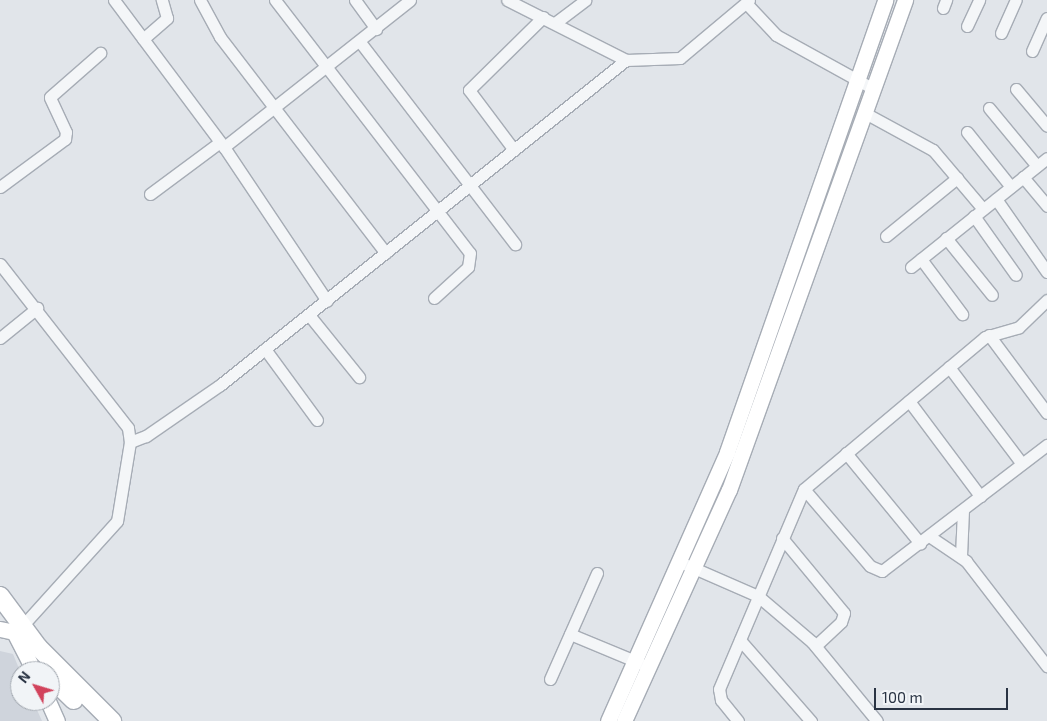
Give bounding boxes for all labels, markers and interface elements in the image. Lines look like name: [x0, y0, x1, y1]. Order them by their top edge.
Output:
north arrow: [10, 661, 60, 711]
text: N: [14, 668, 34, 686]
scale bar: [877, 678, 1011, 710]
text: 100 m: [882, 688, 923, 706]

